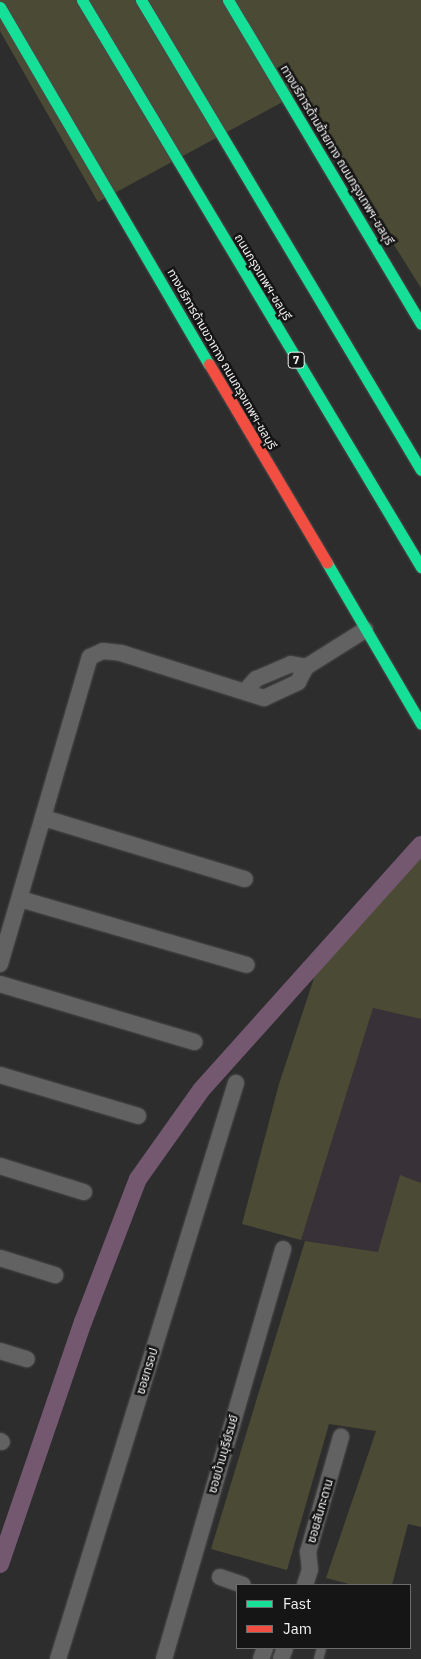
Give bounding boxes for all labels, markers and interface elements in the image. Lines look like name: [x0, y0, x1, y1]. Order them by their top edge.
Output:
street label: ทางบริการด้านซ้ายทาง ถนนกรุงเทพฯ-ชลบุรี: [277, 62, 397, 248]
street label: ถนนกรุงเทพฯ-ชลบุรี: [232, 231, 294, 323]
street label: ทางบริการด้านขวาทาง ถนนกรุงเทพฯ-ชลบุรี: [164, 266, 280, 452]
road number: 7: [287, 352, 305, 368]
street label: ซอยทรอป: [133, 1346, 161, 1396]
street label: ซอยบ้านบุรีย์รมย์: [205, 1413, 241, 1495]
street label: ซอยสันกะดาน: [304, 1477, 336, 1545]
legend: [236, 1584, 411, 1649]
text: Fast: [283, 1594, 311, 1613]
text: Jam: [283, 1619, 312, 1638]

